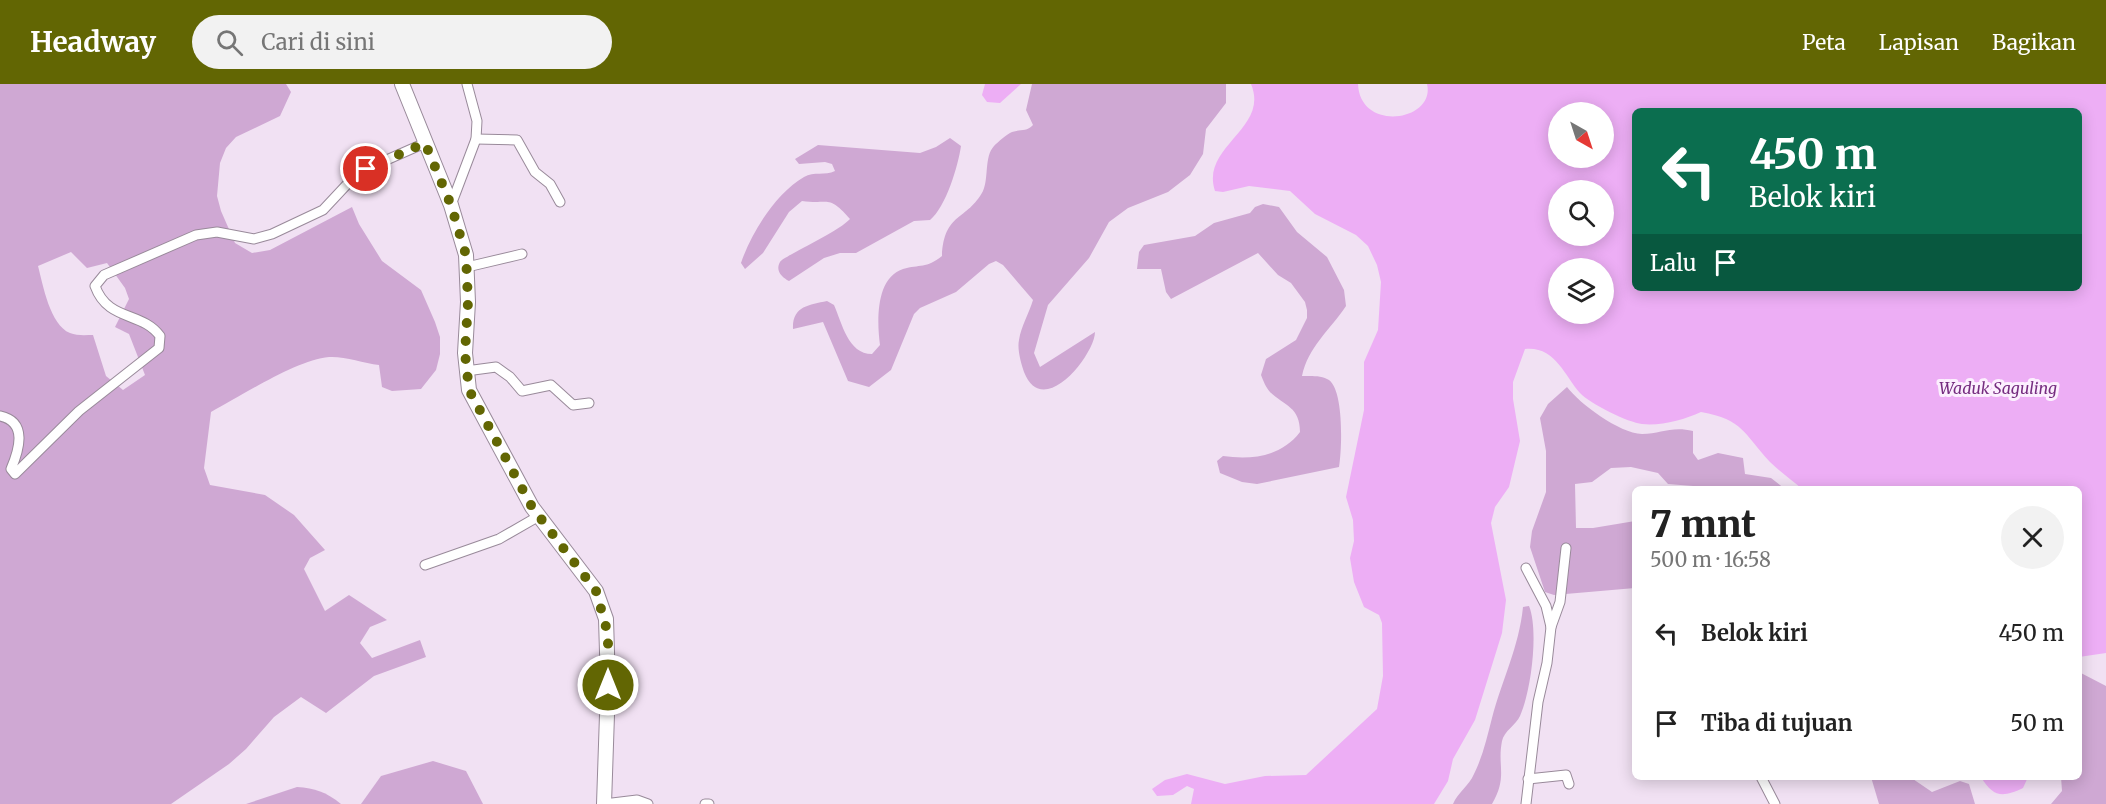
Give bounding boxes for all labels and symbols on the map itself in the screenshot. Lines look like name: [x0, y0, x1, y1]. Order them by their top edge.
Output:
north arrow: [1548, 102, 1614, 168]
pin: [340, 143, 391, 194]
water label: Waduk Saguling: [1939, 378, 2057, 398]
position arrow: [576, 653, 640, 717]

